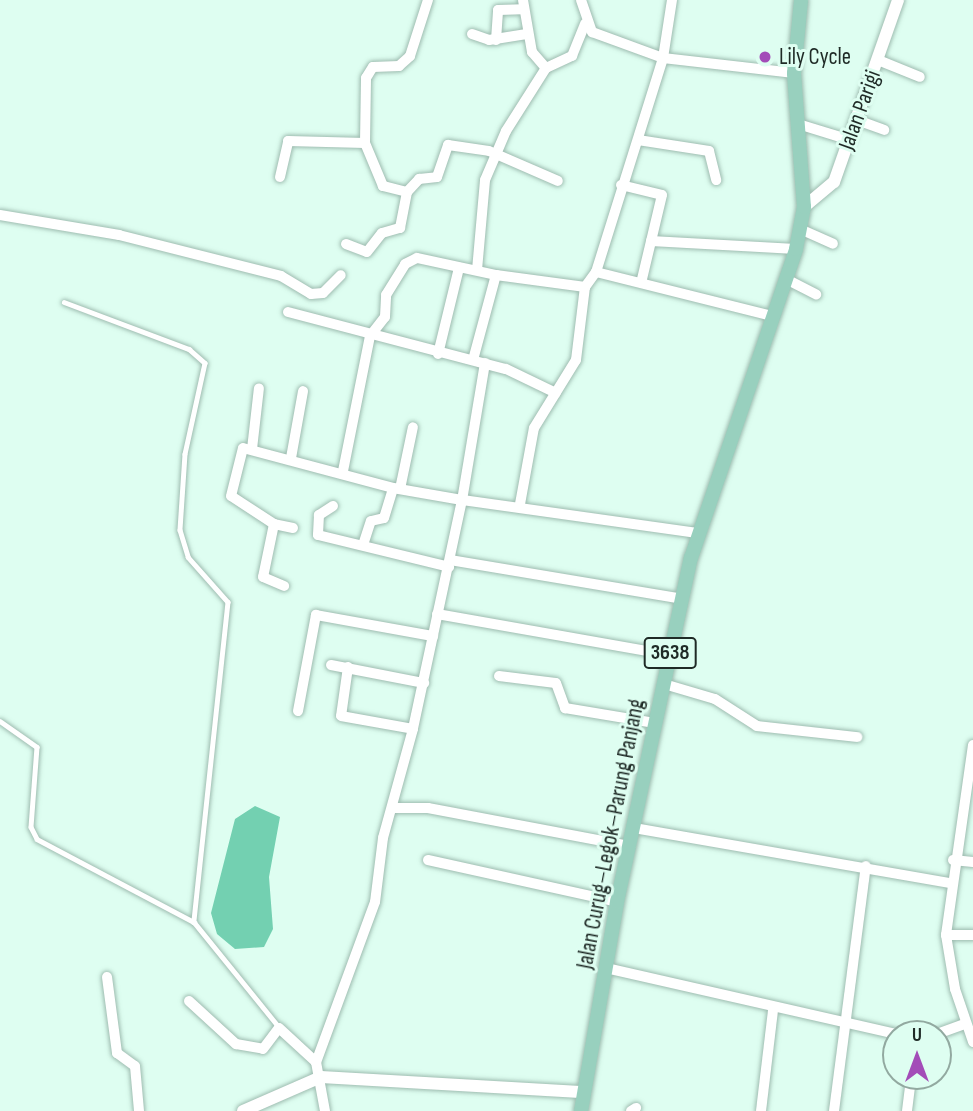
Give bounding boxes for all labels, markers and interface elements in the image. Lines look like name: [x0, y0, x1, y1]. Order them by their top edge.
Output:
place label: Lily Cycle: [779, 43, 851, 71]
marker: Lily Cycle: [757, 49, 773, 65]
street label: Jalan Parigi: [833, 66, 887, 154]
road number: 3638: [642, 636, 698, 670]
street label: Jalan Curug–Legok–Parung Panjang: [571, 697, 651, 971]
north arrow: [882, 1020, 952, 1090]
text: U: [912, 1024, 922, 1047]

